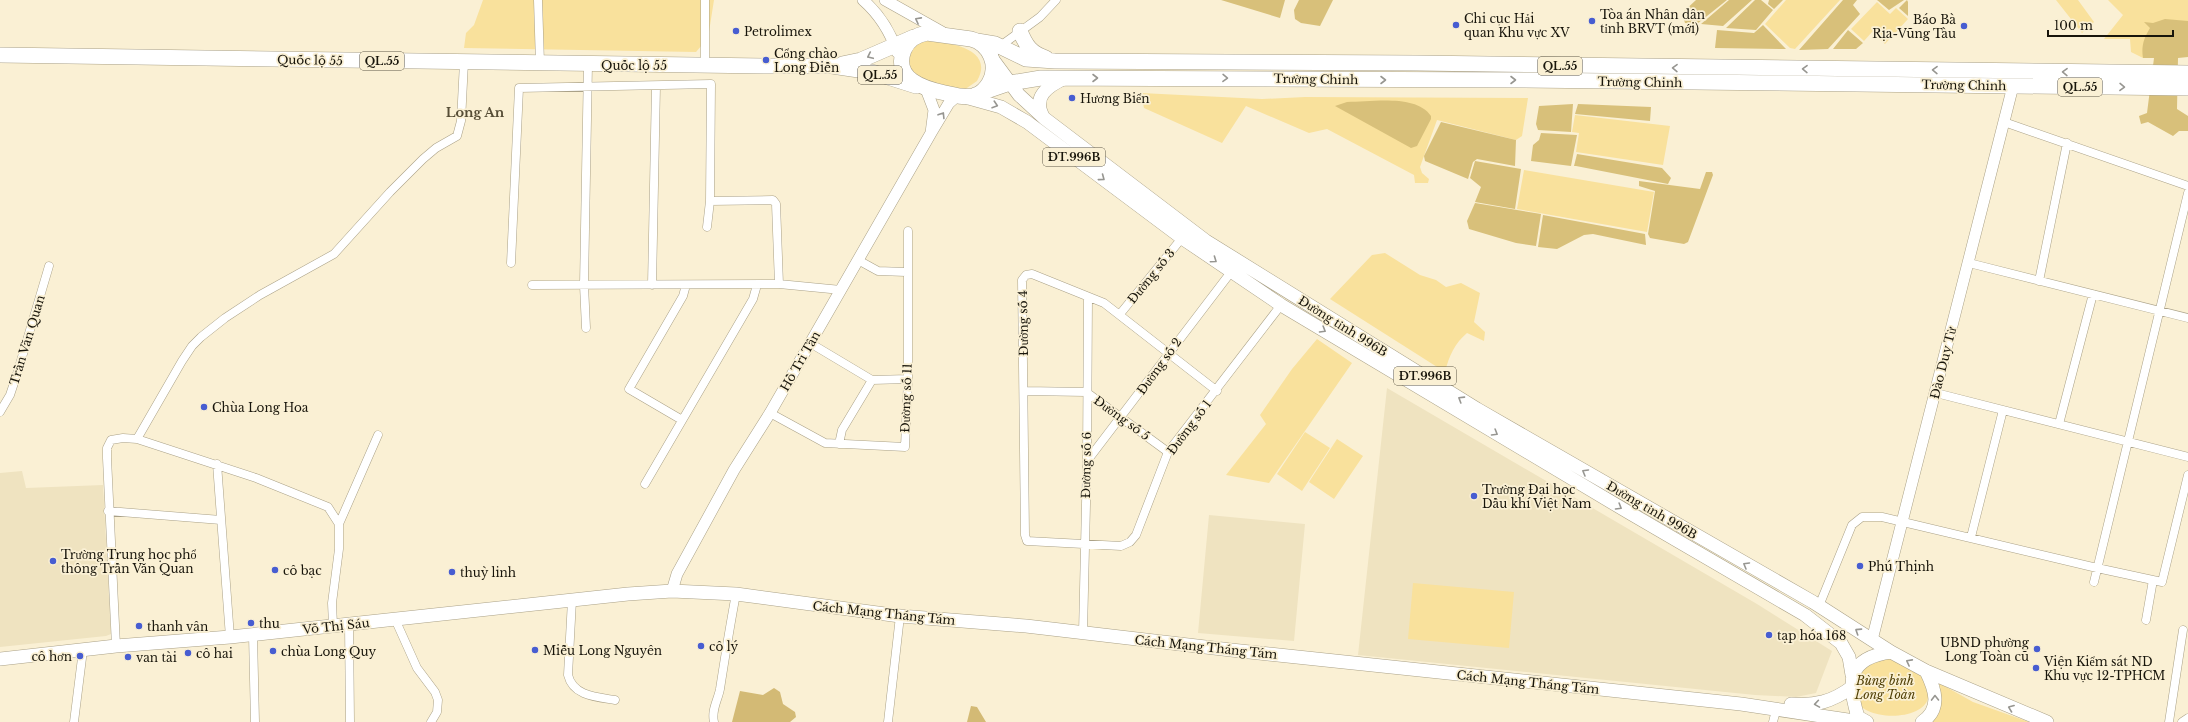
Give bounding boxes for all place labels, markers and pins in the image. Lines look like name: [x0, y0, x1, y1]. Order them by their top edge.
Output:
place label: Tòa án Nhân dân tỉnh BRVT (mới): [1600, 7, 1705, 36]
place label: Chi cục Hải quan Khu vực XV: [1464, 11, 1570, 40]
place label: Báo Bà Rịa-Vũng Tàu: [1872, 12, 1956, 41]
marker: Tòa án Nhân dân tỉnh BRVT (mới): [1587, 16, 1597, 26]
marker: Chi cục Hải quan Khu vực XV: [1451, 20, 1461, 30]
marker: Báo Bà Rịa-Vũng Tàu: [1959, 21, 1969, 31]
place label: Petrolimex: [744, 24, 812, 39]
marker: Petrolimex: [731, 26, 741, 36]
place label: Cổng chào Long Điền: [774, 46, 839, 75]
marker: Cổng chào Long Điền: [761, 55, 771, 65]
place label: Hương Biển: [1080, 91, 1150, 106]
marker: Hương Biển: [1067, 93, 1077, 103]
place label: Chùa Long Hoa: [212, 400, 309, 415]
marker: Chùa Long Hoa: [199, 402, 209, 412]
place label: Trường Đại học Dầu khí Việt Nam: [1482, 482, 1592, 511]
marker: Trường Đại học Dầu khí Việt Nam: [1469, 491, 1479, 501]
place label: Trường Trung học phổ thông Trần Văn Quan: [61, 547, 196, 576]
marker: Trường Trung học phổ thông Trần Văn Quan: [48, 556, 58, 566]
place label: Phú Thịnh: [1868, 559, 1934, 574]
marker: Phú Thịnh: [1855, 561, 1865, 571]
place label: cô bạc: [283, 563, 322, 578]
marker: cô bạc: [270, 565, 280, 575]
place label: thuỳ linh: [460, 565, 516, 580]
marker: thuỳ linh: [447, 567, 457, 577]
place label: thu: [259, 616, 280, 631]
marker: thu: [246, 618, 256, 628]
place label: thanh vân: [147, 619, 208, 634]
marker: thanh vân: [134, 621, 144, 631]
place label: tạp hóa 168: [1777, 628, 1846, 643]
marker: tạp hóa 168: [1764, 630, 1774, 640]
place label: UBND phường Long Toàn cũ: [1940, 635, 2030, 664]
place label: cô lý: [709, 639, 739, 654]
marker: cô lý: [696, 641, 706, 651]
place label: Miễu Long Nguyên: [543, 643, 662, 658]
place label: chùa Long Quy: [281, 644, 376, 659]
marker: UBND phường Long Toàn cũ: [2032, 644, 2042, 654]
marker: Miễu Long Nguyên: [530, 645, 540, 655]
place label: cô hai: [196, 646, 233, 661]
marker: chùa Long Quy: [268, 646, 278, 656]
marker: cô hai: [183, 648, 193, 658]
place label: cô hơn: [31, 649, 72, 664]
place label: van tài: [136, 650, 177, 665]
marker: cô hơn: [75, 651, 85, 661]
marker: van tài: [123, 652, 133, 662]
place label: Viện Kiểm sát ND Khu vực 12-TPHCM: [2043, 654, 2165, 683]
marker: Viện Kiểm sát ND Khu vực 12-TPHCM: [2031, 663, 2041, 673]

